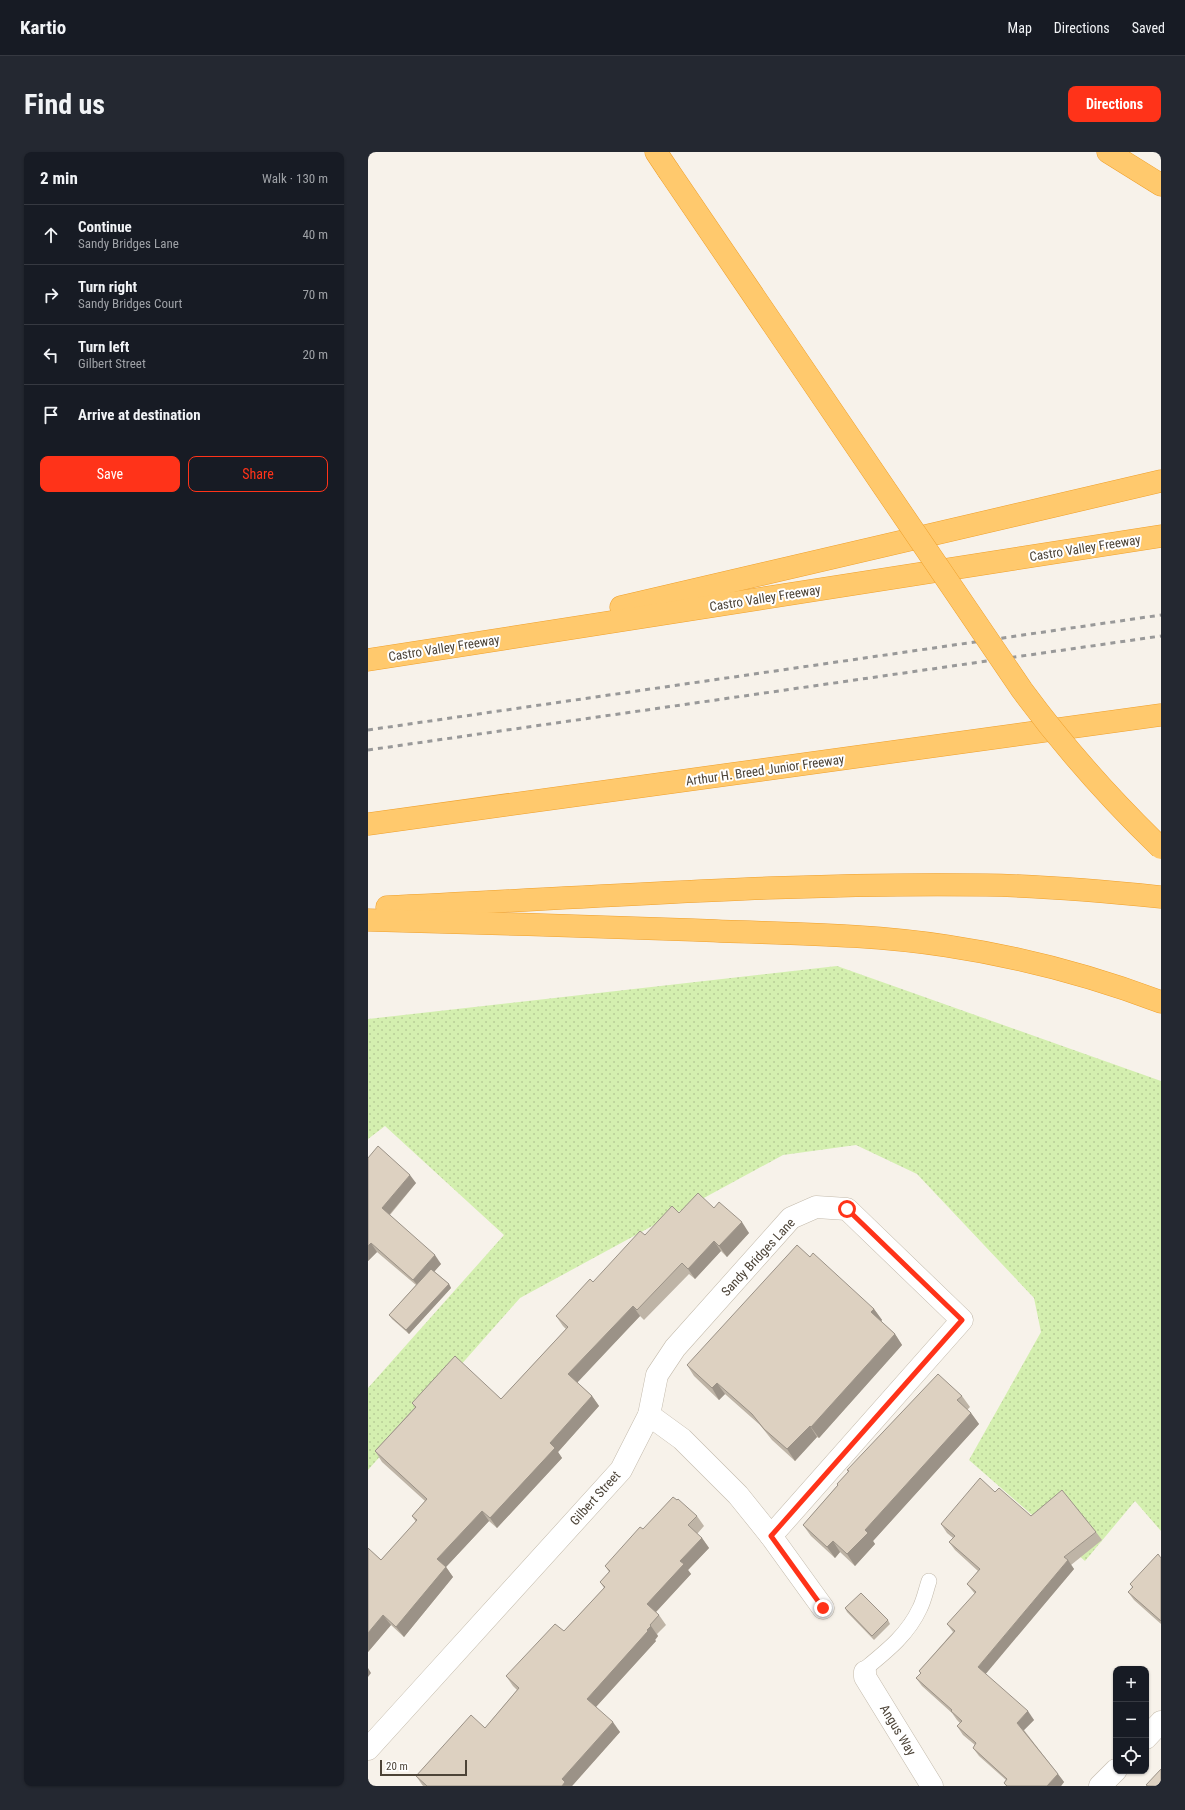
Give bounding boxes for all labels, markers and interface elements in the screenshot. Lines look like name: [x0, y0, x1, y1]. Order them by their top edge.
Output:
text: Kartio: [20, 16, 66, 39]
text: Map: [1008, 20, 1032, 36]
text: Directions: [1054, 20, 1110, 36]
text: Saved: [1132, 20, 1165, 36]
button: Directions: [1068, 86, 1161, 122]
text: Find us: [24, 88, 105, 121]
text: 2 min: [40, 168, 78, 188]
text: Walk · 130 m: [262, 171, 328, 186]
text: Continue: [78, 218, 132, 236]
icon: ahead: [40, 224, 62, 246]
text: 40 m: [302, 227, 328, 242]
text: Sandy Bridges Lane: [78, 236, 179, 251]
text: Turn right: [78, 278, 137, 296]
icon: right: [40, 284, 62, 306]
text: 70 m: [302, 287, 328, 302]
text: Sandy Bridges Court: [78, 296, 182, 311]
text: Turn left: [78, 338, 129, 356]
icon: left: [40, 344, 62, 366]
text: 20 m: [302, 347, 328, 362]
text: Gilbert Street: [78, 356, 146, 371]
icon: arrive: [40, 404, 62, 426]
text: Arrive at destination: [78, 406, 201, 424]
button: Save: [40, 456, 180, 492]
button: Share: [188, 456, 328, 492]
street label: Castro Valley Freeway: [1028, 532, 1142, 564]
street label: Castro Valley Freeway: [708, 582, 822, 614]
street label: Castro Valley Freeway: [387, 632, 501, 664]
street label: Arthur H. Breed Junior Freeway: [685, 751, 846, 789]
route start: [838, 1200, 856, 1218]
street label: Sandy Bridges Lane: [718, 1215, 798, 1299]
street label: Gilbert Street: [567, 1468, 623, 1528]
route end: [814, 1599, 832, 1617]
map controls: [1113, 1666, 1149, 1774]
button: +: [1113, 1666, 1149, 1702]
street label: Angus Way: [877, 1702, 919, 1759]
button: −: [1113, 1702, 1149, 1738]
button: locate: [1113, 1738, 1149, 1774]
scale bar: [380, 1758, 467, 1777]
text: 20 m: [386, 1760, 408, 1773]

